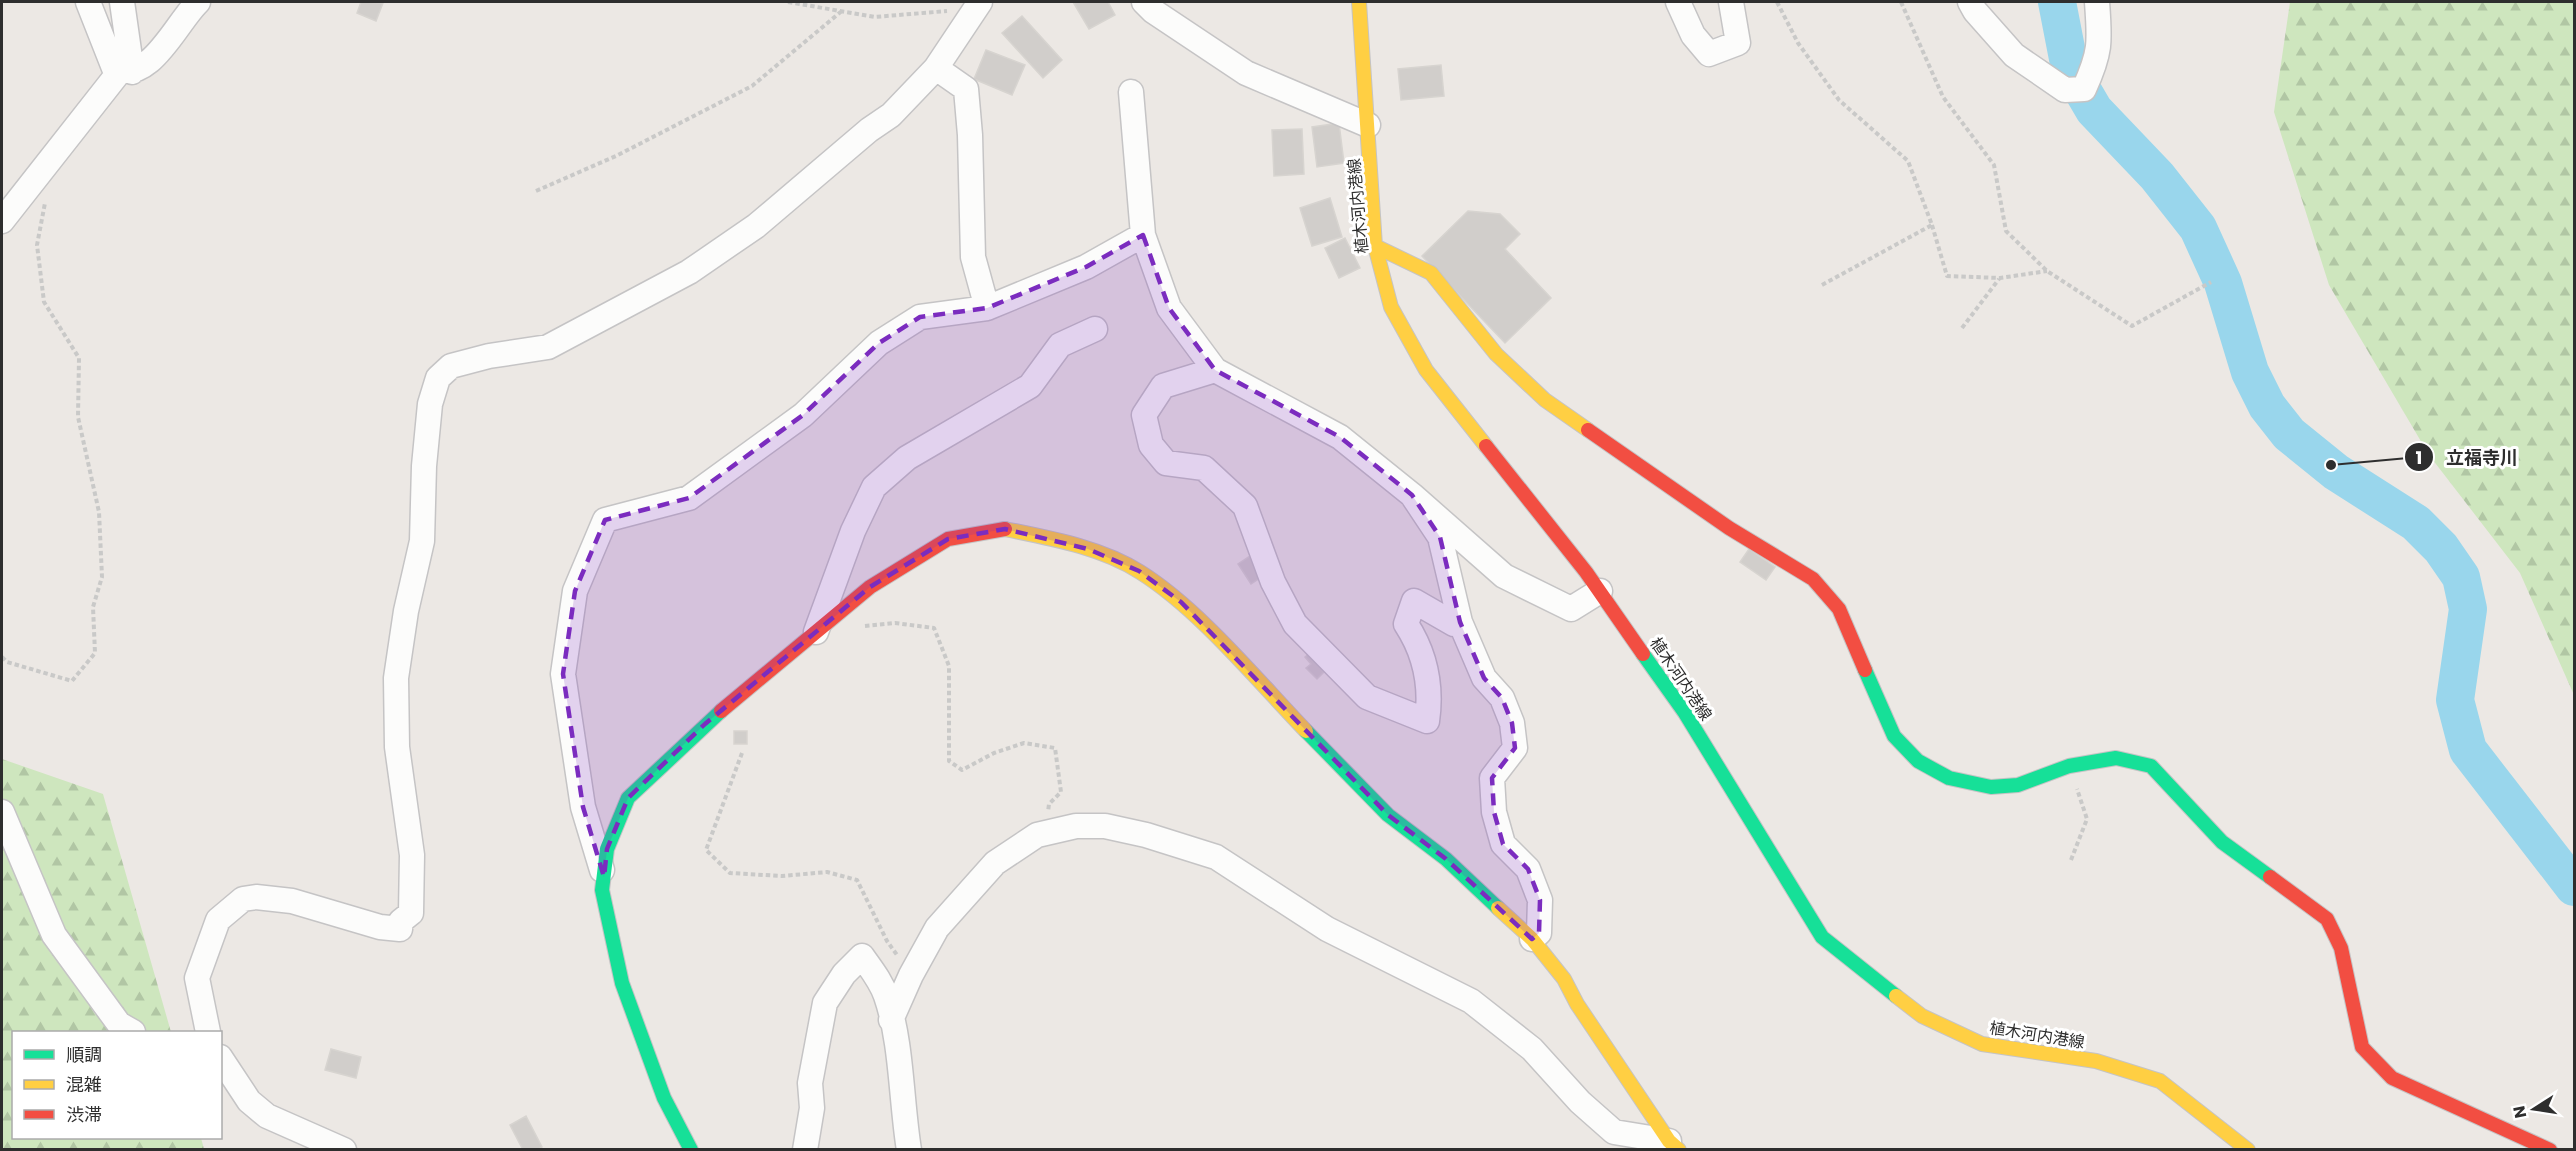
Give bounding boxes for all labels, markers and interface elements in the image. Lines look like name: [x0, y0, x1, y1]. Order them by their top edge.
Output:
street label: 植木河内港線: [1342, 157, 1374, 255]
callout: 立福寺川: [2404, 439, 2530, 475]
text: 1: [2416, 445, 2422, 470]
text: 立福寺川: [2446, 445, 2518, 470]
street label: 植木河内港線: [1645, 633, 1717, 725]
street label: 植木河内港線: [1988, 1016, 2086, 1054]
legend: [12, 1031, 222, 1139]
text: 順調: [66, 1042, 102, 1067]
text: 混雑: [66, 1072, 102, 1097]
north arrow: [2504, 1079, 2564, 1139]
text: 渋滞: [66, 1102, 102, 1127]
text: N: [2507, 1104, 2532, 1120]

